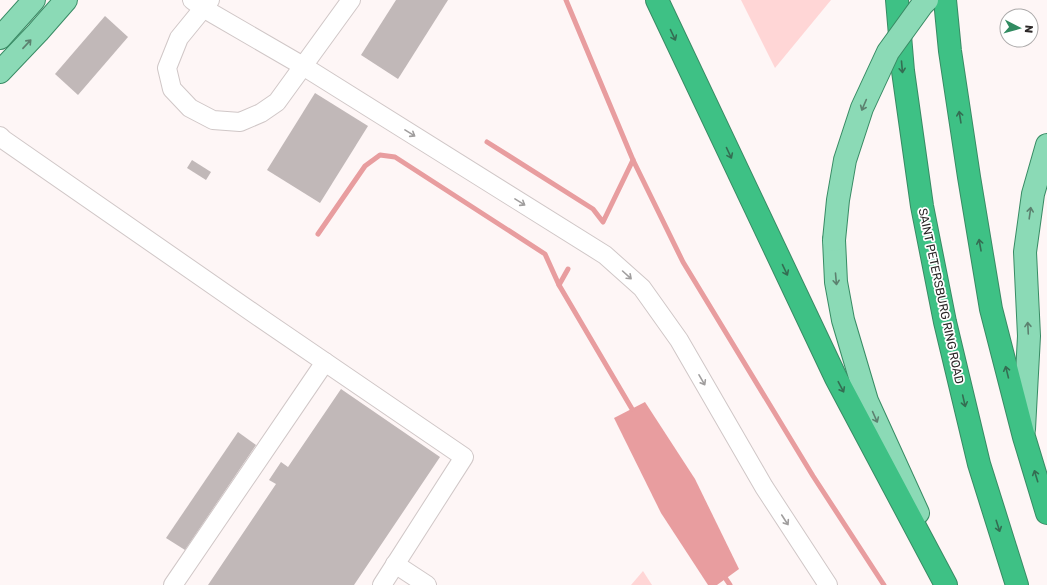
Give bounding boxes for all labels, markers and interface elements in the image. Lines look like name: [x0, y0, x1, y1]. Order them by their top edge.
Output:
north arrow: [999, 8, 1039, 48]
text: N: [1022, 24, 1035, 34]
one-way arrow: [670, 29, 677, 41]
one-way arrow: [22, 39, 32, 49]
one-way arrow: [899, 60, 906, 73]
one-way arrow: [859, 98, 867, 110]
one-way arrow: [956, 111, 964, 124]
one-way arrow: [404, 129, 415, 137]
one-way arrow: [726, 146, 733, 158]
one-way arrow: [514, 198, 525, 206]
street label: SAINT PETERSBURG RING ROAD: [916, 207, 966, 385]
one-way arrow: [1026, 207, 1034, 220]
one-way arrow: [976, 239, 984, 252]
one-way arrow: [782, 264, 789, 276]
one-way arrow: [622, 270, 632, 279]
one-way arrow: [832, 272, 839, 285]
one-way arrow: [1025, 322, 1032, 335]
one-way arrow: [1003, 366, 1011, 379]
one-way arrow: [699, 374, 707, 386]
one-way arrow: [837, 381, 845, 393]
one-way arrow: [960, 394, 968, 407]
one-way arrow: [871, 411, 879, 423]
one-way arrow: [1032, 470, 1039, 483]
one-way arrow: [780, 514, 789, 525]
one-way arrow: [995, 520, 1002, 533]

